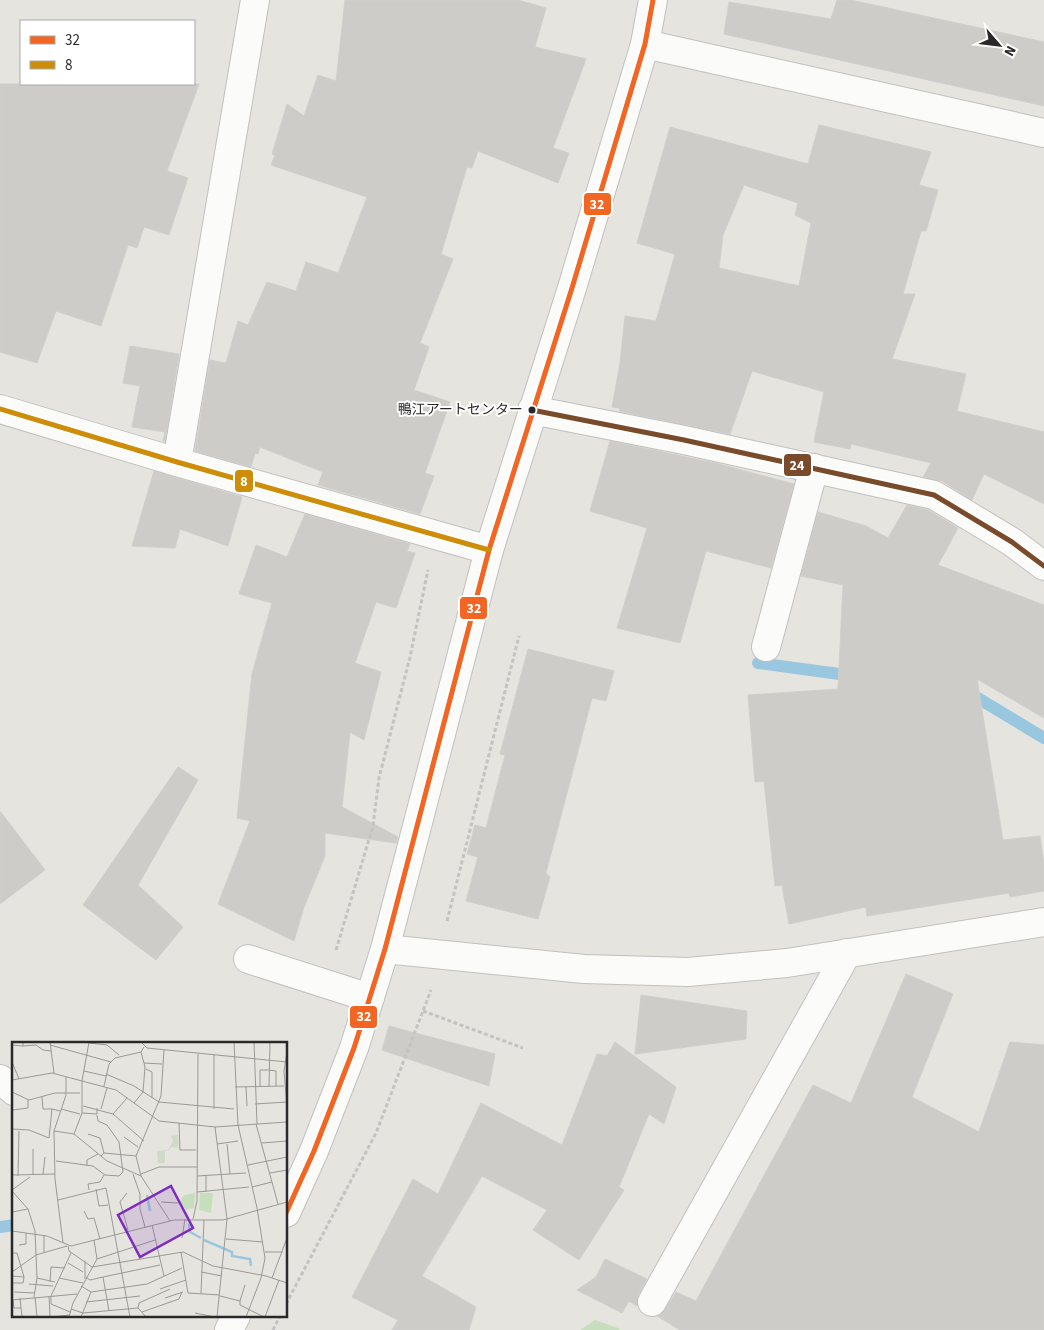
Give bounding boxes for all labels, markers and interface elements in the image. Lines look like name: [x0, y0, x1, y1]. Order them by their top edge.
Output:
legend: [20, 20, 195, 85]
north arrow: [974, 20, 1024, 70]
text: 32: [65, 30, 80, 51]
text: N: [999, 42, 1021, 59]
text: 8: [65, 55, 72, 76]
line badge: 32: [583, 192, 612, 216]
text: 32: [590, 195, 604, 215]
place label: 鴨江アートセンター: [398, 400, 523, 420]
marker: 鴨江アートセンター: [527, 405, 537, 415]
line badge: 24: [783, 453, 812, 477]
text: 24: [790, 456, 805, 476]
line badge: 8: [234, 469, 254, 493]
text: 8: [240, 472, 248, 492]
line badge: 32: [459, 596, 488, 620]
text: 32: [467, 599, 481, 619]
line badge: 32: [349, 1005, 378, 1029]
text: 32: [357, 1007, 371, 1027]
inset map: [12, 1042, 288, 1318]

